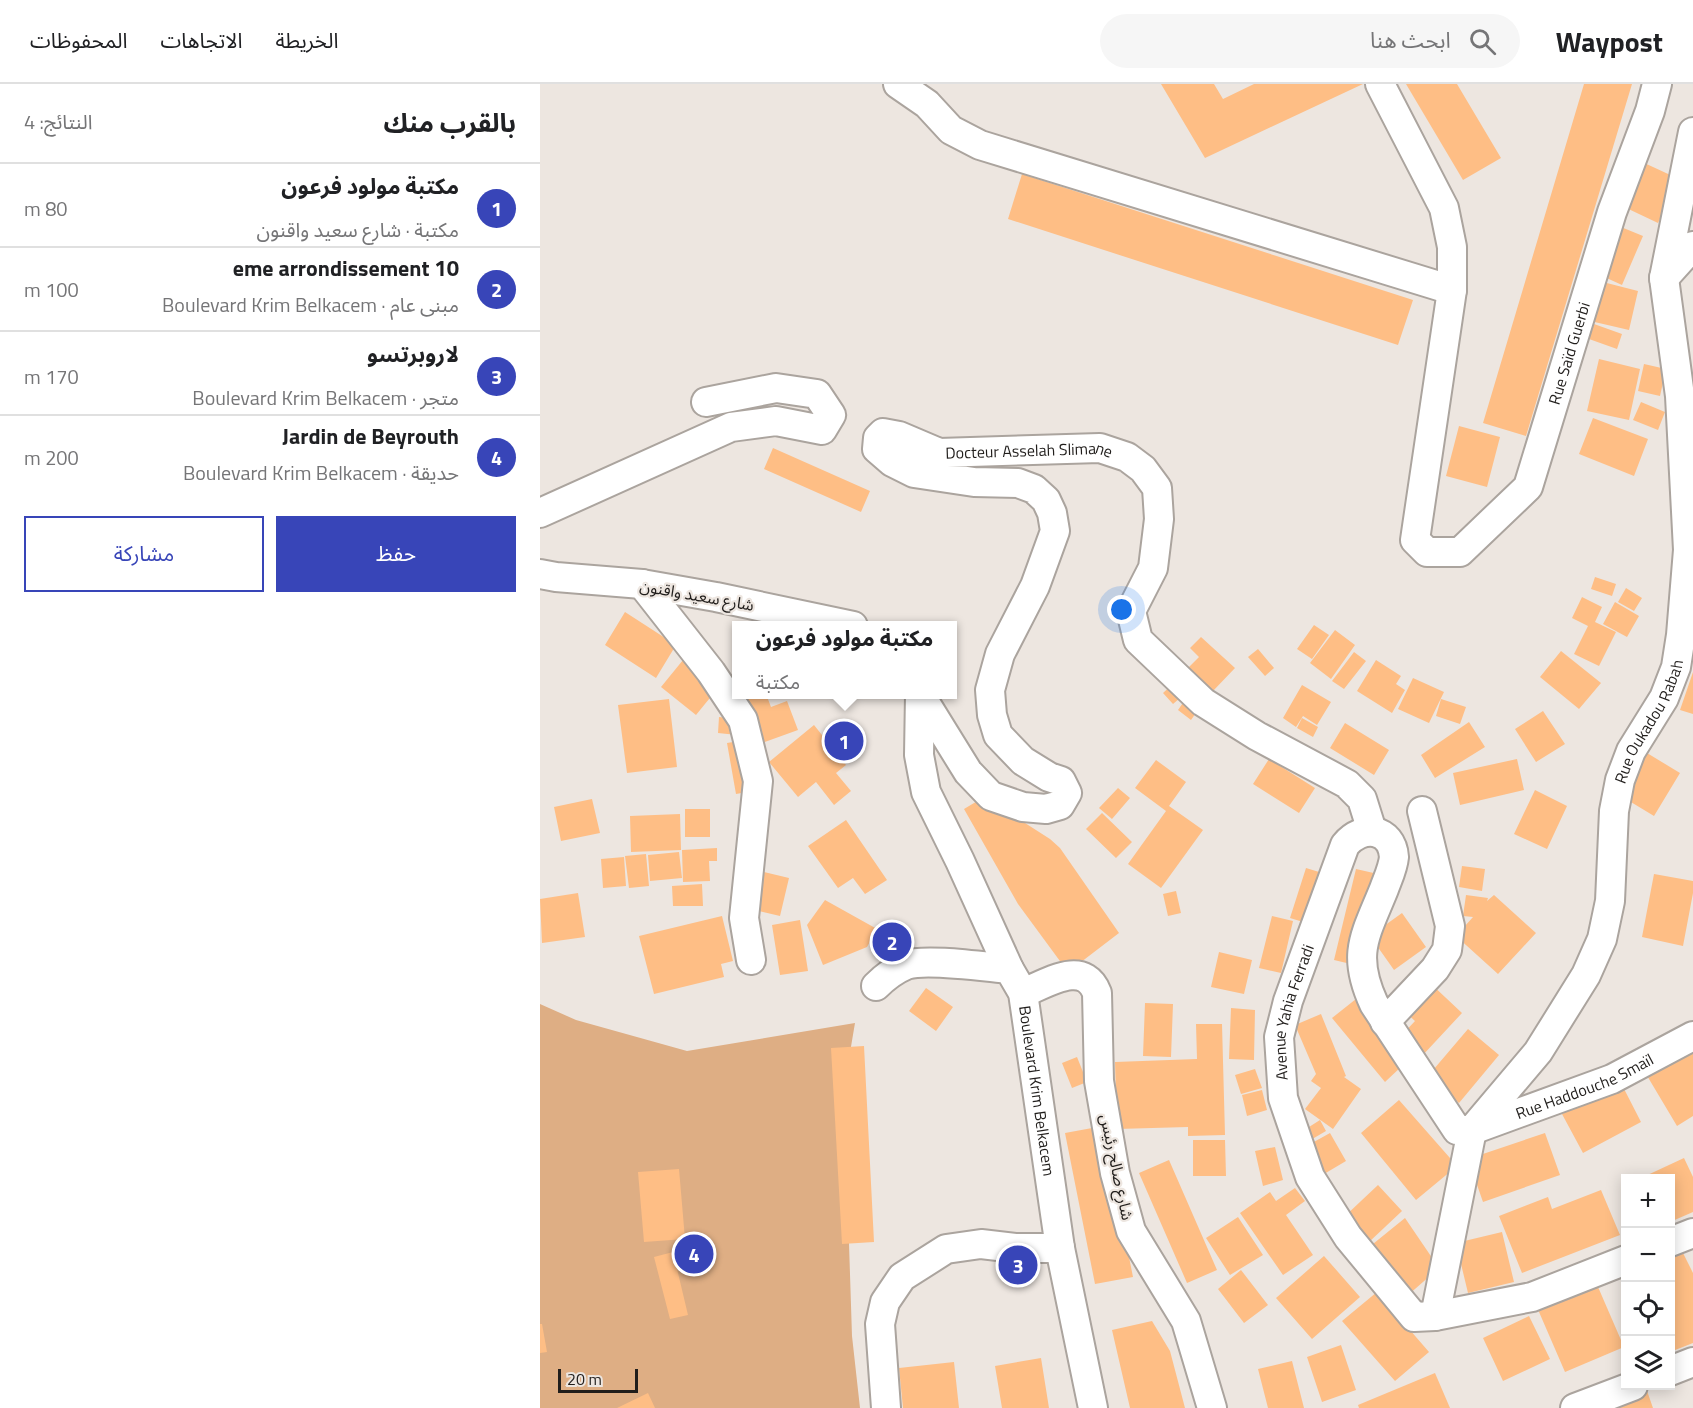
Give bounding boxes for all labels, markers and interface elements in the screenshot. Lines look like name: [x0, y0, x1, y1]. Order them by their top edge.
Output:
search box: [1100, 14, 1520, 68]
text: Waypost: [1556, 20, 1663, 63]
text: ابحث هنا: [1370, 23, 1451, 57]
text: المحفوظات: [30, 24, 127, 56]
text: الاتجاهات: [160, 24, 242, 56]
text: الخريطة: [275, 24, 338, 56]
icon: search: [1466, 25, 1499, 58]
text: بالقرب منك: [384, 103, 516, 142]
text: النتائج: 4: [24, 106, 92, 137]
text: مكتبة مولود فرعون: [281, 169, 459, 203]
text: 80 m: [24, 193, 68, 224]
text: 1: [491, 193, 502, 224]
text: مكتبة · شارع سعيد واقنون: [257, 214, 459, 245]
text: 10 eme arrondissement: [233, 251, 459, 285]
text: 100 m: [24, 274, 79, 305]
text: 2: [491, 274, 502, 305]
text: مبنى عام · Boulevard Krim Belkacem: [162, 289, 459, 320]
street label: Rue Saïd Guerbi: [1542, 299, 1596, 407]
text: لاروبرتسو: [367, 337, 459, 371]
text: 170 m: [24, 361, 79, 392]
text: 3: [491, 361, 502, 392]
text: متجر · Boulevard Krim Belkacem: [192, 382, 459, 413]
text: Jardin de Beyrouth: [282, 419, 459, 453]
street label: Docteur Asselah Slimane: [945, 435, 1116, 465]
text: 200 m: [24, 442, 79, 473]
text: 4: [491, 442, 502, 473]
text: حديقة · Boulevard Krim Belkacem: [183, 457, 459, 488]
button: مشاركة: [24, 516, 264, 592]
button: حفظ: [276, 516, 516, 592]
street label: شارع سعيد واقنون: [638, 573, 756, 618]
your location: [1107, 595, 1136, 624]
popup: [732, 621, 957, 699]
text: مكتبة مولود فرعون: [756, 621, 933, 655]
street label: Rue Oukadou Rabah: [1608, 658, 1689, 787]
text: مكتبة: [756, 666, 800, 697]
pin: 1: [824, 718, 864, 764]
pin: 2: [872, 920, 912, 964]
street label: Avenue Yahia Ferradi: [1267, 941, 1320, 1081]
street label: Boulevard Krim Belkacem: [1013, 1004, 1061, 1178]
street label: Rue Haddouche Smaïl: [1512, 1047, 1658, 1125]
street label: شارع صالح رئيس: [1093, 1112, 1140, 1222]
map controls: [1621, 1174, 1675, 1390]
button: +: [1621, 1174, 1675, 1228]
button: −: [1621, 1228, 1675, 1282]
pin: 4: [674, 1232, 714, 1276]
pin: 3: [998, 1242, 1038, 1288]
button: locate: [1621, 1282, 1675, 1336]
button: layers: [1621, 1336, 1675, 1390]
scale bar: [558, 1366, 638, 1394]
text: 20 m: [567, 1367, 602, 1391]

